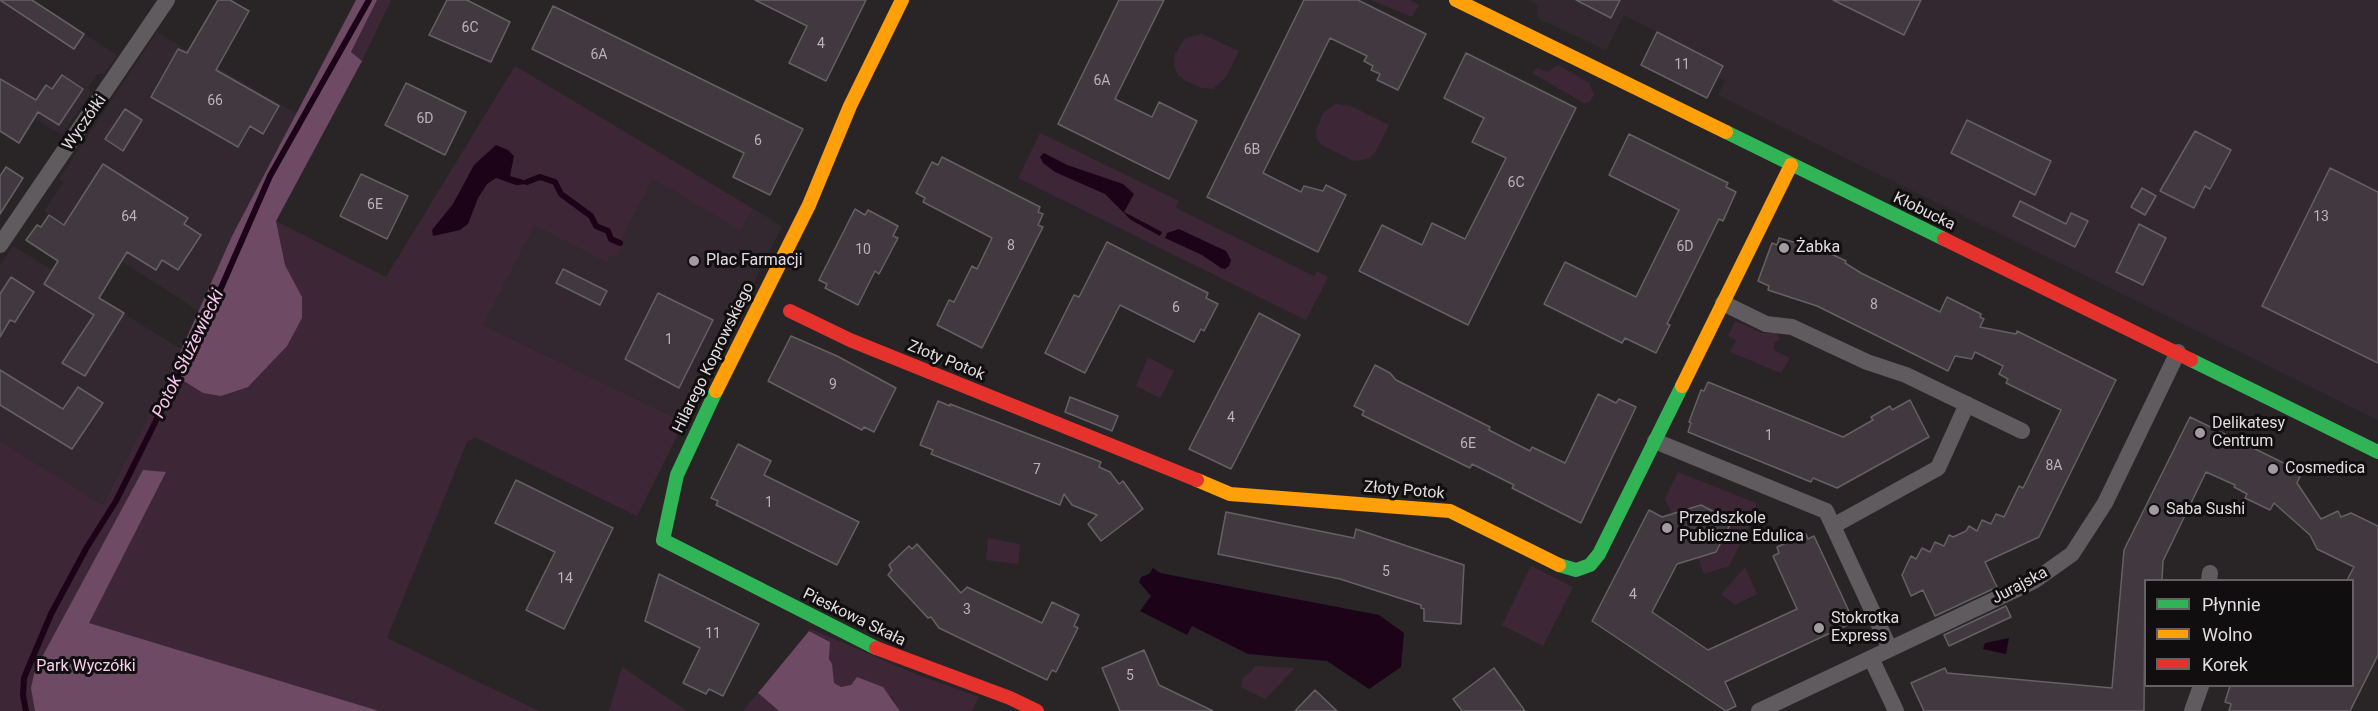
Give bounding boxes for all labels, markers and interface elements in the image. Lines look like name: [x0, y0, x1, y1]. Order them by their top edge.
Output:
house number: 6C: [462, 20, 478, 36]
house number: 4: [817, 36, 825, 52]
house number: 6A: [590, 47, 608, 63]
house number: 11: [1674, 57, 1690, 73]
house number: 6A: [1093, 73, 1111, 89]
street label: Wyczółki: [59, 92, 111, 154]
house number: 66: [207, 93, 223, 109]
house number: 6D: [416, 111, 434, 127]
house number: 6: [754, 133, 762, 149]
house number: 6B: [1244, 142, 1260, 158]
house number: 6C: [1508, 175, 1524, 191]
street label: Kłobucka: [1890, 189, 1958, 235]
house number: 6E: [367, 197, 383, 213]
house number: 64: [121, 209, 137, 225]
house number: 13: [2313, 209, 2329, 225]
house number: 8: [1007, 238, 1015, 254]
place label: Żabka: [1796, 238, 1840, 258]
house number: 6D: [1676, 239, 1694, 255]
marker: Żabka: [1777, 241, 1791, 255]
house number: 10: [855, 242, 871, 258]
place label: Plac Farmacji: [706, 251, 803, 271]
marker: Plac Farmacji: [687, 254, 701, 268]
street label: Hilarego Koprowskiego: [669, 280, 759, 436]
water label: Potok Służewiecki: [148, 286, 230, 422]
house number: 8: [1870, 297, 1878, 313]
house number: 6: [1172, 300, 1180, 316]
house number: 1: [665, 332, 673, 348]
street label: Złoty Potok: [905, 337, 987, 385]
house number: 9: [829, 377, 837, 393]
house number: 4: [1227, 410, 1235, 426]
place label: Delikatesy Centrum: [2212, 414, 2285, 452]
marker: Delikatesy Centrum: [2193, 426, 2207, 440]
house number: 1: [1765, 428, 1773, 444]
house number: 6E: [1460, 436, 1476, 452]
house number: 8A: [2045, 458, 2063, 474]
place label: Cosmedica: [2285, 459, 2365, 479]
house number: 7: [1033, 462, 1041, 478]
marker: Cosmedica: [2266, 462, 2280, 476]
street label: Złoty Potok: [1363, 478, 1445, 504]
house number: 1: [765, 495, 773, 511]
place label: Saba Sushi: [2166, 500, 2245, 520]
marker: Saba Sushi: [2147, 503, 2161, 517]
place label: Przedszkole Publiczne Edulica: [1679, 509, 1804, 547]
marker: Przedszkole Publiczne Edulica: [1660, 521, 1674, 535]
street label: Jurajska: [1989, 563, 2051, 609]
house number: 5: [1382, 564, 1390, 580]
house number: 14: [557, 571, 573, 587]
legend: [2144, 579, 2354, 687]
street label: Pieskowa Skała: [799, 585, 909, 651]
house number: 4: [1629, 587, 1637, 603]
text: Płynnie: [2202, 594, 2261, 615]
house number: 3: [963, 602, 971, 618]
place label: Stokrotka Express: [1831, 609, 1899, 647]
marker: Stokrotka Express: [1812, 621, 1826, 635]
text: Wolno: [2202, 624, 2253, 645]
house number: 11: [705, 626, 721, 642]
text: Korek: [2202, 654, 2248, 675]
park label: Park Wyczółki: [36, 657, 136, 677]
house number: 5: [1126, 668, 1134, 684]

